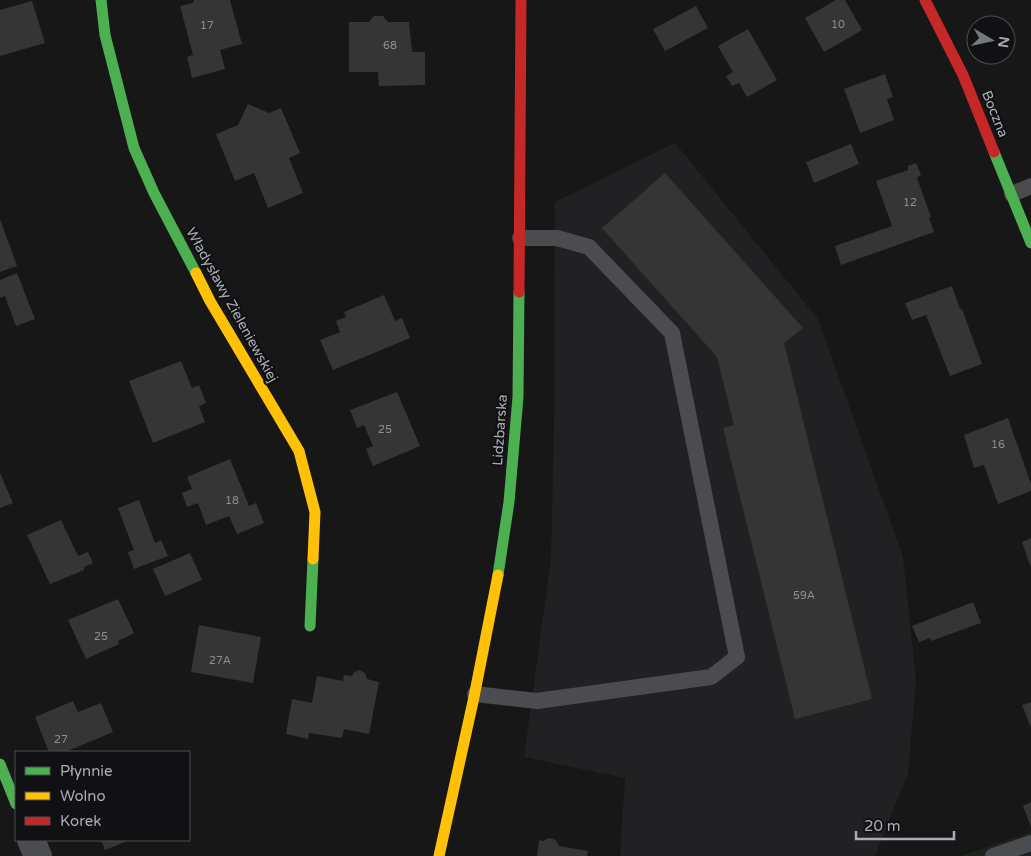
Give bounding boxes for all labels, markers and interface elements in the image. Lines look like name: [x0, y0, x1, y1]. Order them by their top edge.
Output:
north arrow: [966, 15, 1016, 65]
house number: 10: [831, 18, 845, 31]
house number: 17: [200, 19, 214, 32]
text: N: [994, 35, 1013, 49]
house number: 68: [383, 39, 397, 52]
street label: Boczna: [978, 88, 1012, 140]
house number: 12: [903, 196, 917, 209]
street label: Władysławy Zieleniewskiej: [182, 225, 282, 385]
street label: Lidzbarska: [489, 394, 511, 466]
house number: 25: [378, 423, 392, 436]
house number: 16: [991, 438, 1005, 451]
house number: 18: [225, 494, 239, 507]
house number: 59A: [793, 589, 815, 602]
house number: 25: [94, 630, 108, 643]
house number: 27A: [209, 654, 231, 667]
house number: 27: [54, 733, 68, 746]
legend: [15, 751, 190, 841]
text: Płynnie: [60, 762, 113, 780]
text: Wolno: [60, 787, 106, 805]
scale bar: [856, 808, 954, 840]
text: Korek: [60, 812, 101, 830]
text: 20 m: [864, 817, 901, 835]

